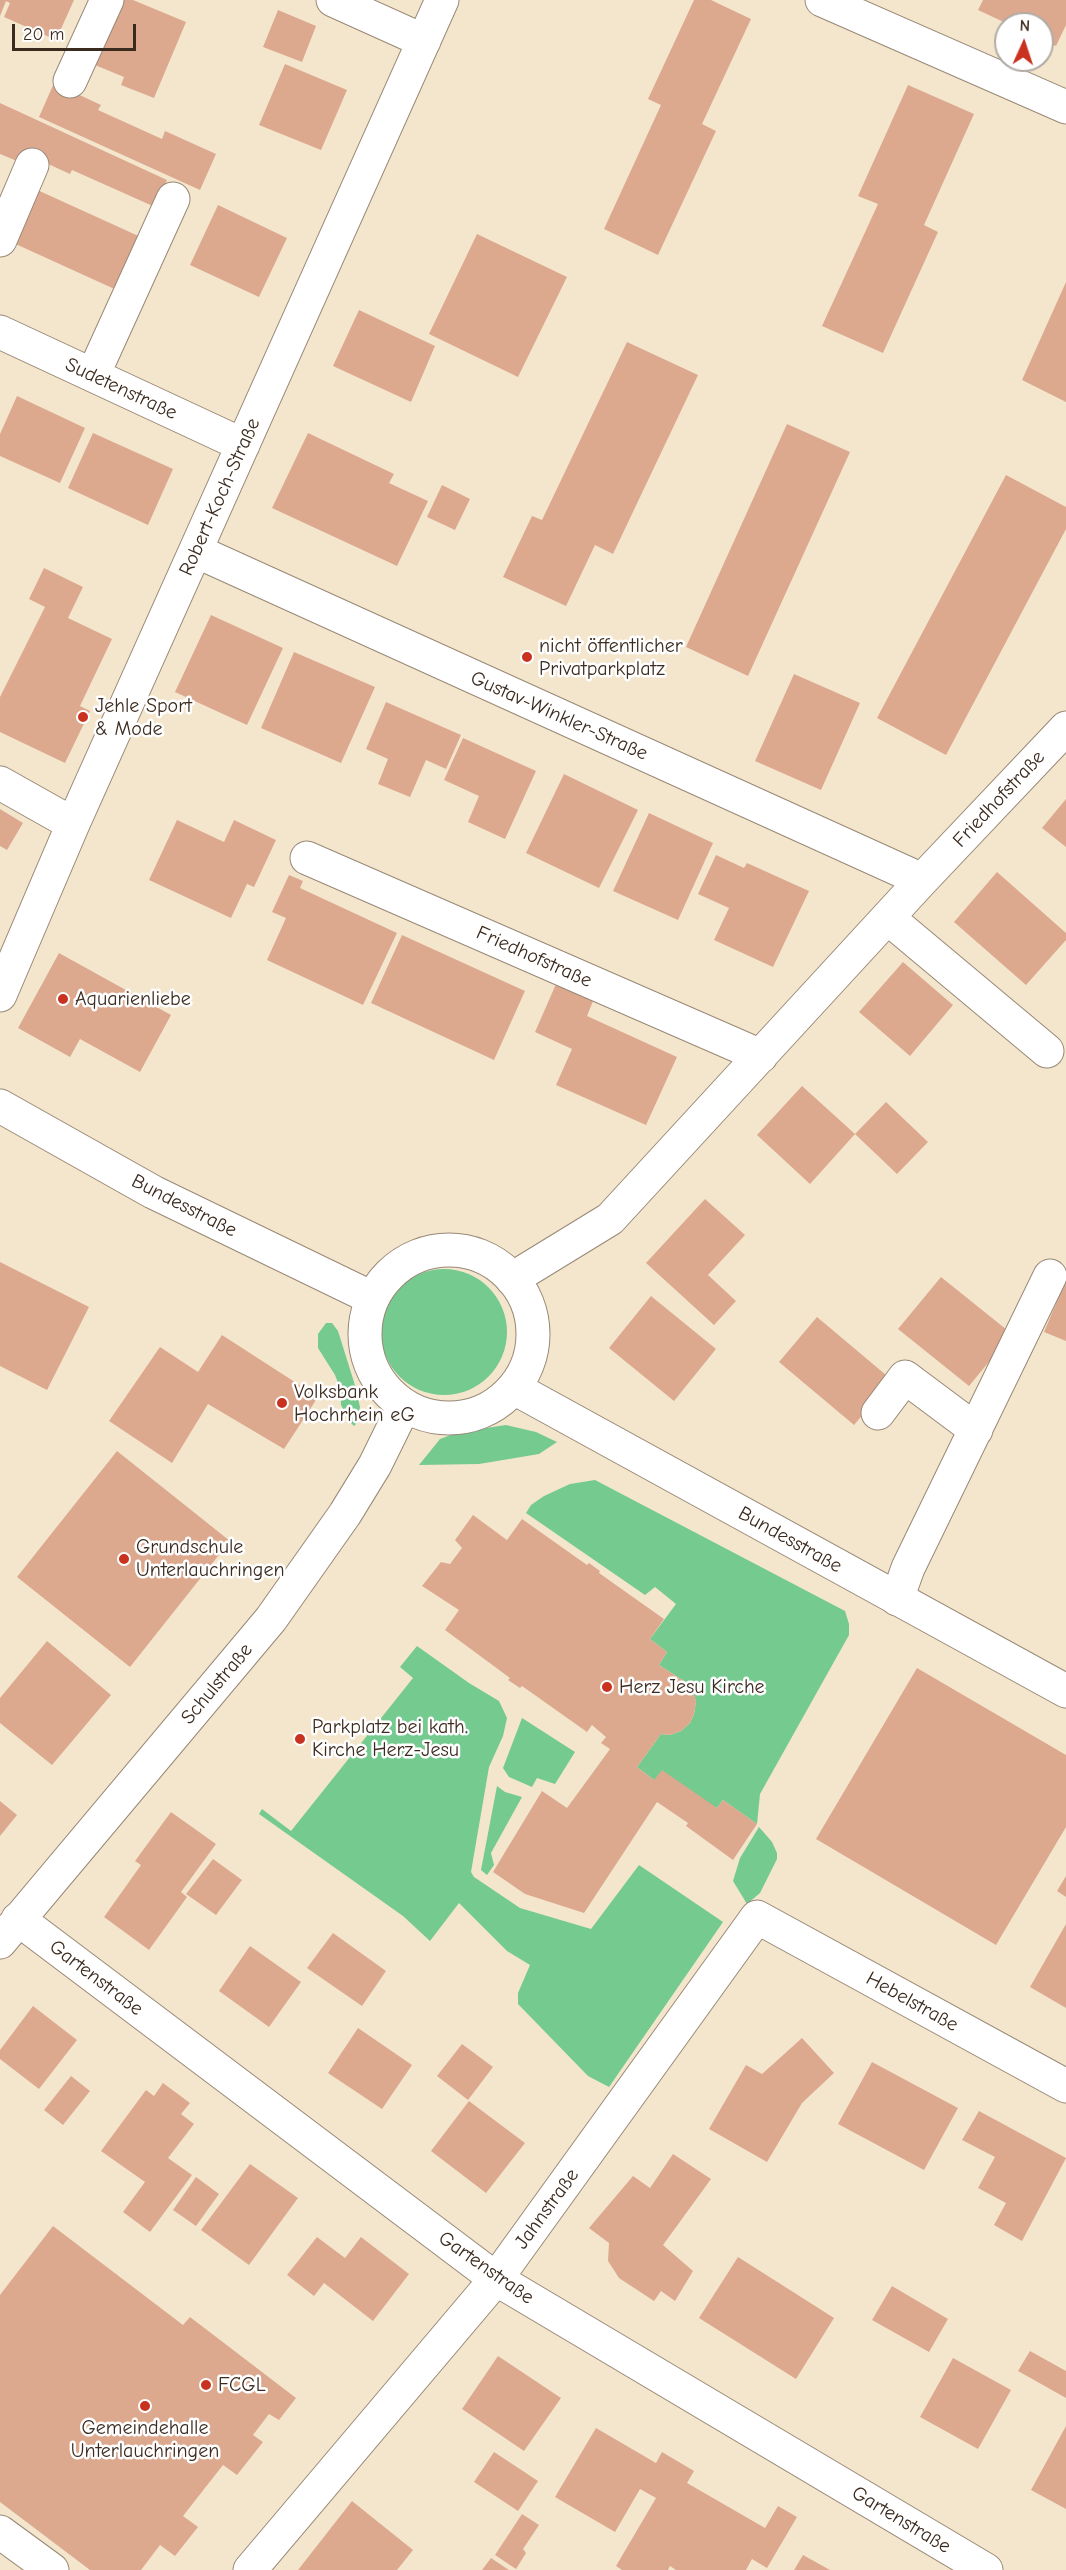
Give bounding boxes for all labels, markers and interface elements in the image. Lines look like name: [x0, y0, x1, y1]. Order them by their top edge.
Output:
scale bar: [15, 12, 140, 50]
north arrow: [994, 12, 1054, 72]
text: N: [1019, 17, 1031, 35]
text: 20 m: [23, 24, 64, 45]
street label: Sudetenstraße: [61, 353, 181, 425]
street label: Robert-Koch-Straße: [174, 414, 266, 580]
place label: nicht öffentlicher Privatparkplatz: [539, 634, 683, 681]
marker: nicht öffentlicher Privatparkplatz: [520, 650, 534, 664]
street label: Gustav-Winkler-Straße: [467, 666, 651, 766]
place label: Jehle Sport & Mode: [95, 694, 192, 741]
marker: Jehle Sport & Mode: [76, 710, 90, 724]
street label: Friedhofstraße: [948, 746, 1050, 852]
street label: Friedhofstraße: [473, 921, 595, 993]
place label: Aquarienliebe: [75, 987, 191, 1011]
marker: Aquarienliebe: [56, 992, 70, 1006]
street label: Bundesstraße: [127, 1169, 241, 1243]
place label: Volksbank Hochrhein eG: [294, 1380, 415, 1427]
marker: Volksbank Hochrhein eG: [275, 1396, 289, 1410]
street label: Bundesstraße: [734, 1502, 846, 1578]
place label: Grundschule Unterlauchringen: [136, 1535, 284, 1582]
marker: Grundschule Unterlauchringen: [117, 1552, 131, 1566]
street label: Schulstraße: [176, 1639, 258, 1729]
place label: Herz Jesu Kirche: [619, 1675, 765, 1699]
marker: Herz Jesu Kirche: [600, 1680, 614, 1694]
place label: Parkplatz bei kath. Kirche Herz-Jesu: [312, 1715, 468, 1762]
marker: Parkplatz bei kath. Kirche Herz-Jesu: [293, 1732, 307, 1746]
street label: Gartenstraße: [44, 1935, 148, 2021]
street label: Hebelstraße: [862, 1967, 962, 2037]
street label: Jahnstraße: [510, 2164, 584, 2254]
street label: Gartenstraße: [434, 2226, 538, 2310]
place label: FCGL: [218, 2373, 266, 2397]
marker: FCGL: [199, 2378, 213, 2392]
marker: Gemeindehalle Unterlauchringen: [138, 2399, 152, 2413]
place label: Gemeindehalle Unterlauchringen: [71, 2416, 219, 2463]
street label: Gartenstraße: [847, 2481, 955, 2559]

